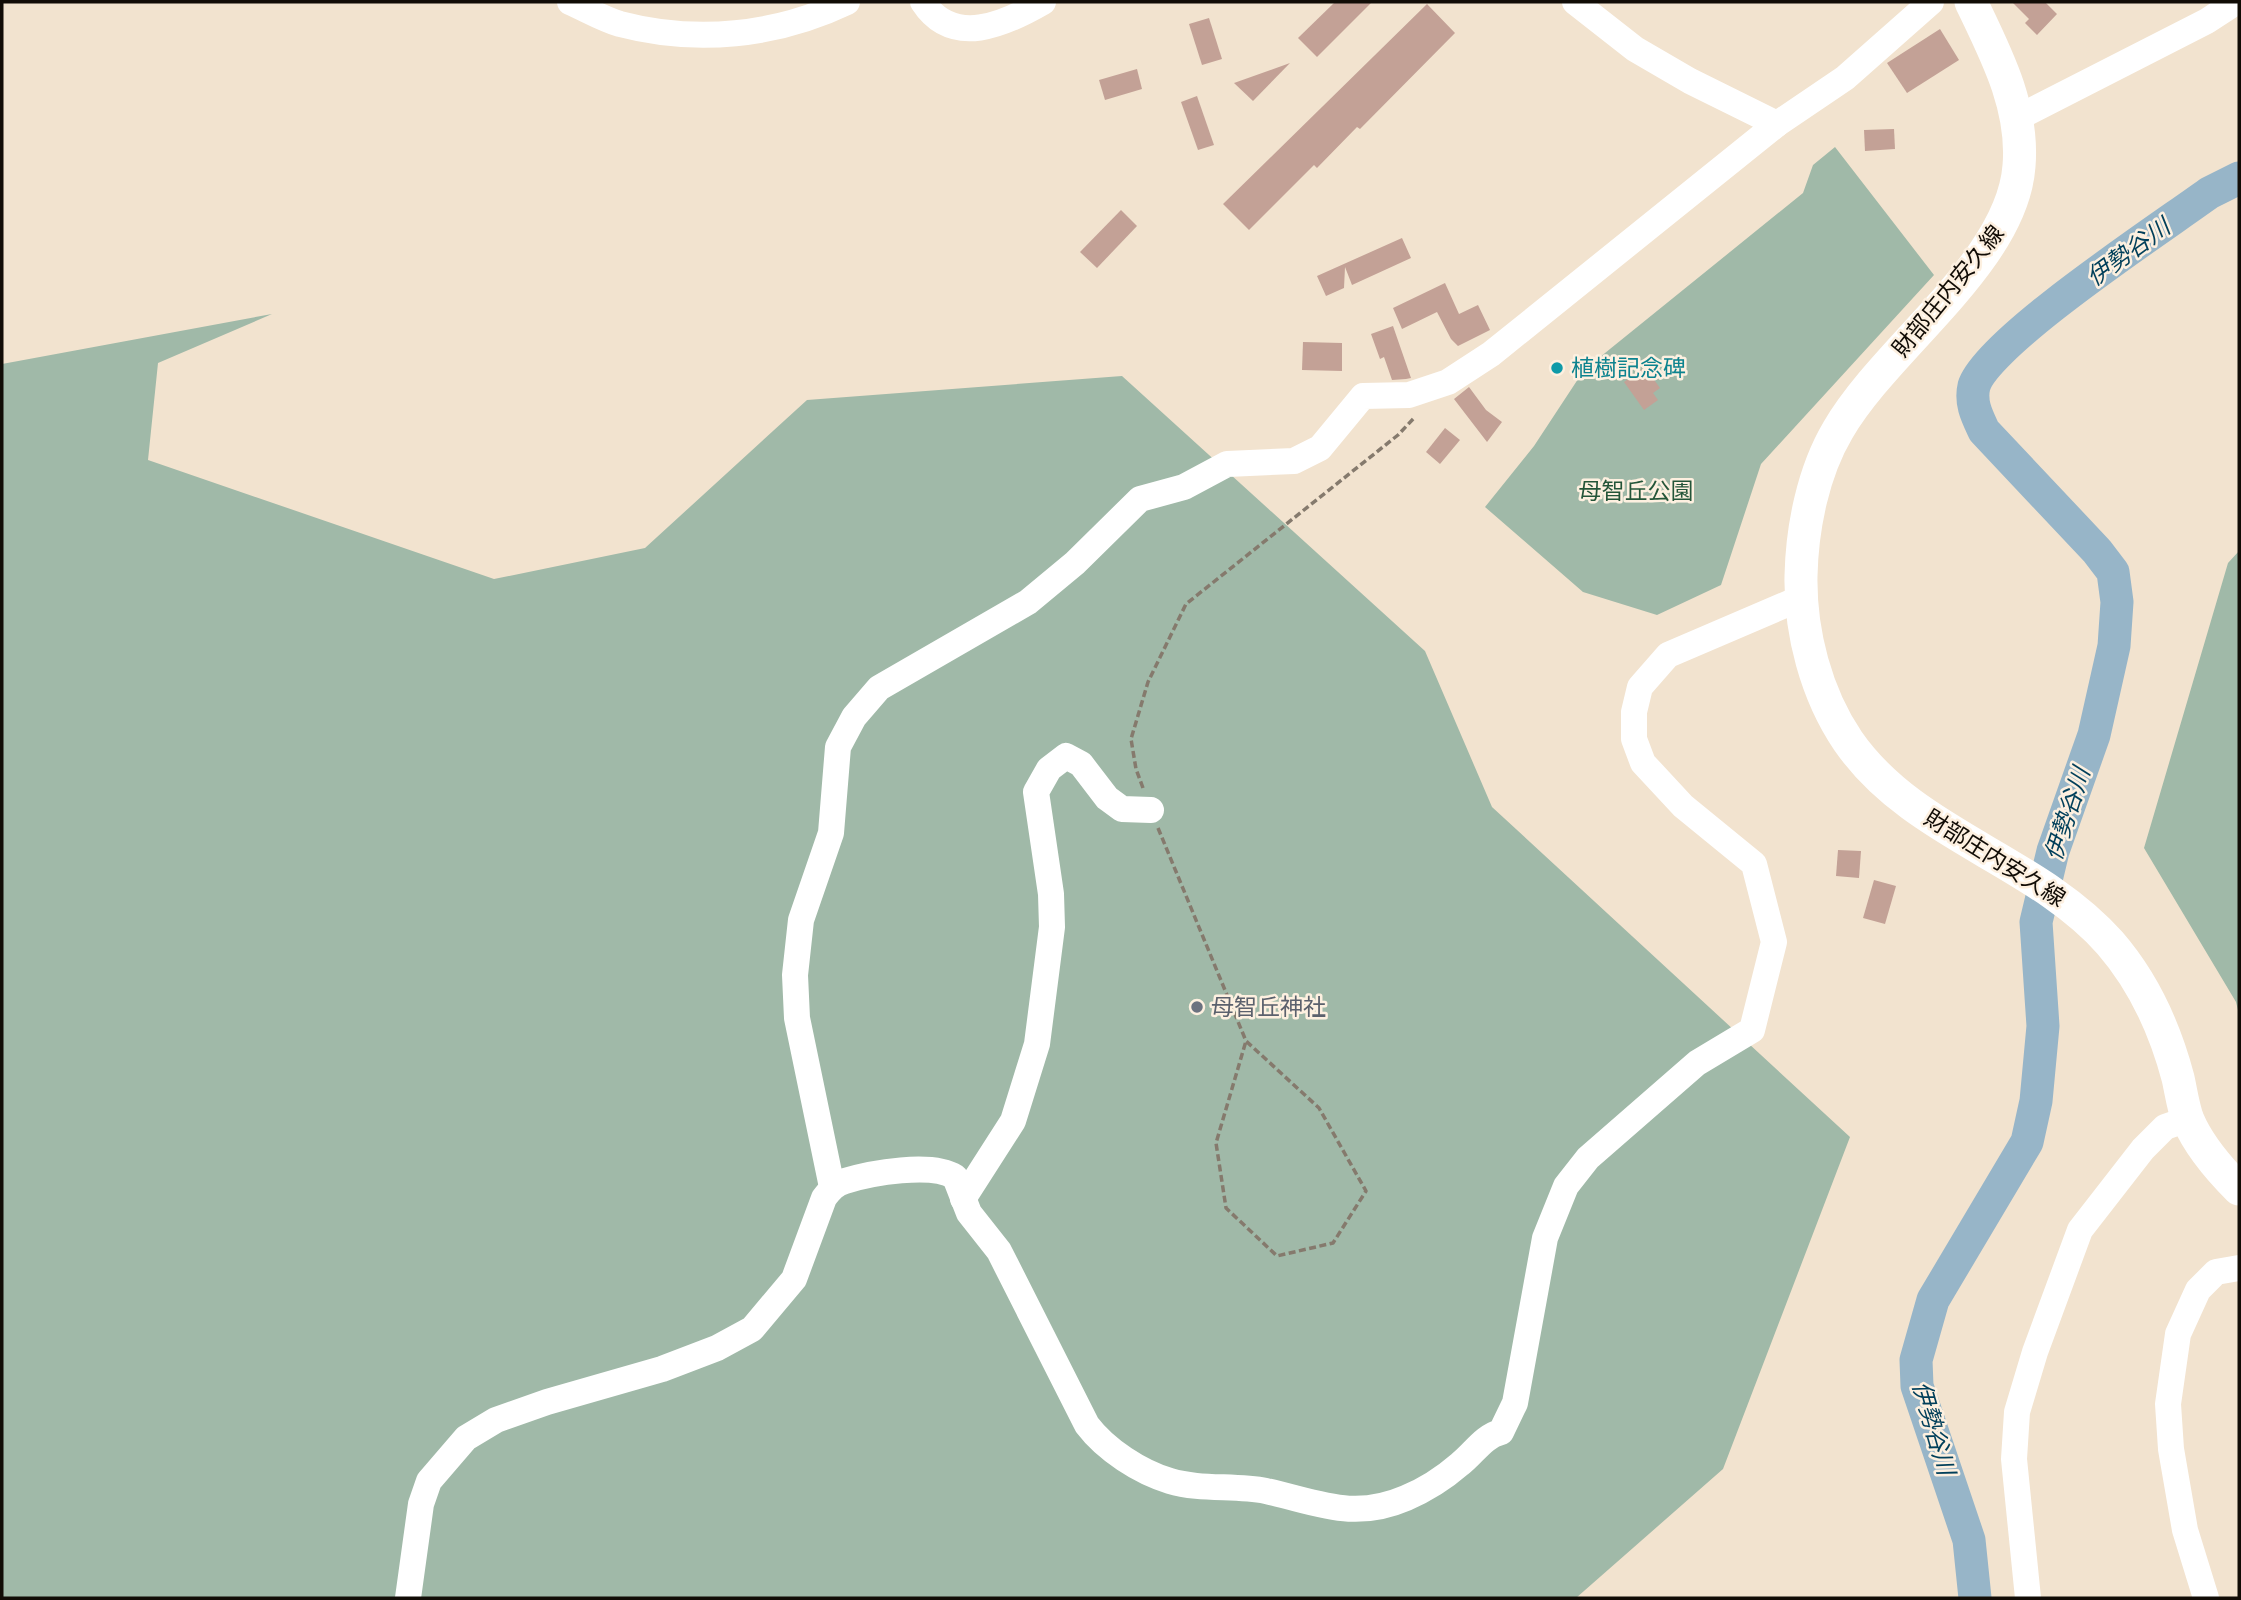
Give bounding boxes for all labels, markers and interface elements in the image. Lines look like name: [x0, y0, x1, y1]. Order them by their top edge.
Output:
water label: 伊勢谷川: [2081, 210, 2178, 292]
street label: 財部庄内安久線: [1886, 220, 2010, 362]
place label: 植樹記念碑: [1571, 354, 1686, 382]
marker: 植樹記念碑: [1549, 360, 1565, 376]
park label: 母智丘公園: [1579, 477, 1694, 505]
water label: 伊勢谷川: [2038, 761, 2097, 864]
street label: 財部庄内安久線: [1919, 803, 2071, 913]
place label: 母智丘神社: [1211, 993, 1326, 1021]
marker: 母智丘神社: [1189, 999, 1205, 1015]
water label: 伊勢谷川: [1907, 1378, 1962, 1481]

